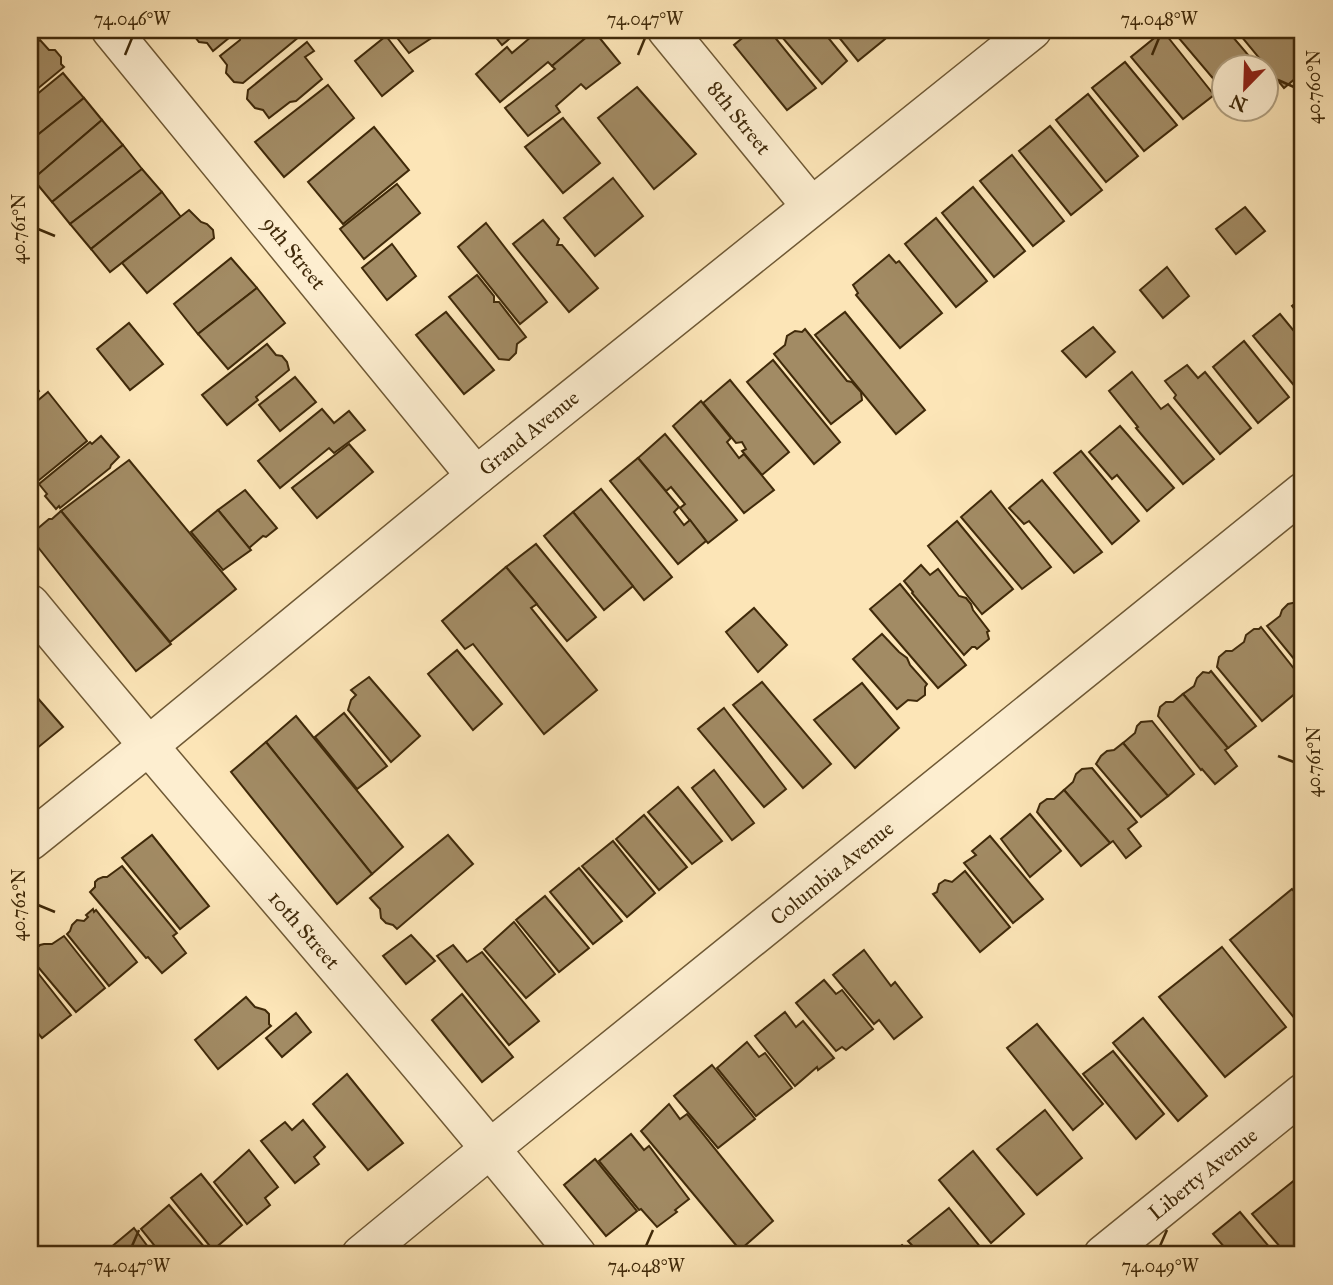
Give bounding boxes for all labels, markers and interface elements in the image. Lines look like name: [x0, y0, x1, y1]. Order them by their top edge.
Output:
text: 74.046°W: [94, 8, 171, 30]
text: 74.047°W: [607, 8, 684, 30]
text: 74.048°W: [1120, 8, 1198, 30]
text: 40.760°N: [1303, 50, 1325, 124]
north arrow: [1210, 52, 1280, 122]
street label: 8th Street: [702, 76, 777, 160]
text: N: [1227, 89, 1250, 117]
text: 40.761°N: [8, 194, 30, 264]
street label: 9th Street: [256, 211, 332, 295]
street label: Grand Avenue: [474, 384, 585, 481]
text: 40.761°N: [1303, 727, 1325, 797]
street label: Columbia Avenue: [765, 815, 899, 931]
text: 40.762°N: [8, 869, 30, 941]
street label: 10th Street: [263, 885, 346, 975]
street label: Liberty Avenue: [1143, 1122, 1263, 1226]
text: 74.047°W: [94, 1255, 171, 1277]
text: 74.048°W: [607, 1255, 685, 1277]
text: 74.049°W: [1121, 1255, 1199, 1277]

